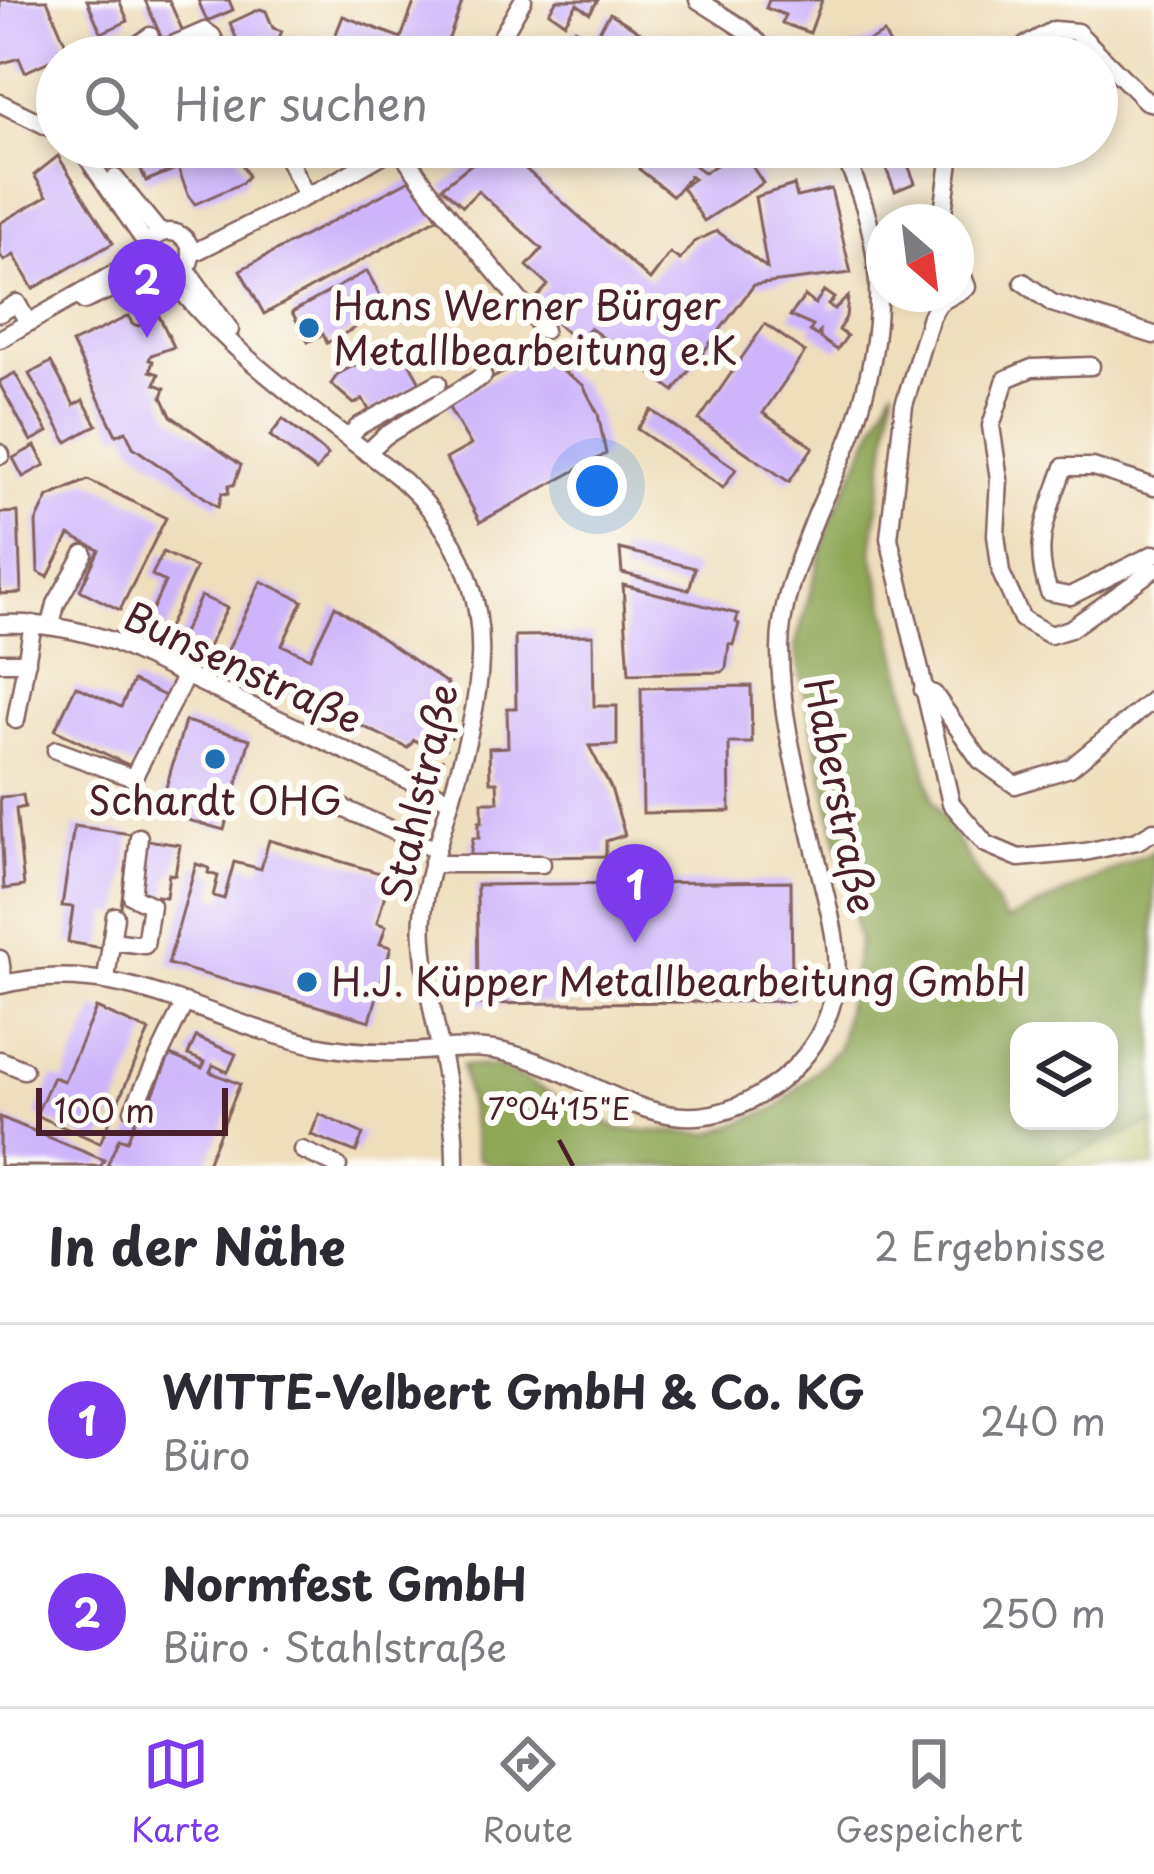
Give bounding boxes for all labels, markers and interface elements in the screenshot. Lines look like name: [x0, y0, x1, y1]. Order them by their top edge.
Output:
search box: [36, 36, 1118, 168]
text: Hier suchen: [174, 68, 428, 136]
icon: search: [78, 69, 144, 135]
north arrow: [866, 204, 974, 312]
pin: 2: [108, 239, 186, 338]
place label: Hans Werner Bürger Metallbearbeitung e.K: [333, 274, 737, 378]
marker: Hans Werner Bürger Metallbearbeitung e.K: [296, 315, 322, 341]
your location: [567, 456, 627, 516]
street label: Bunsenstraße: [115, 585, 373, 747]
street label: Haberstraße: [791, 673, 894, 918]
street label: Stahlstraße: [364, 677, 471, 908]
marker: Schardt OHG: [202, 746, 228, 772]
place label: Schardt OHG: [88, 769, 342, 828]
pin: 1: [596, 844, 674, 943]
place label: H.J. Küpper Metallbearbeitung GmbH: [331, 950, 1026, 1009]
marker: H.J. Küpper Metallbearbeitung GmbH: [294, 969, 320, 995]
map controls: [1010, 1022, 1118, 1130]
button: layers: [1010, 1022, 1118, 1130]
scale bar: [36, 1082, 228, 1135]
text: 100 m: [54, 1084, 155, 1134]
text: 7°04'15"E: [488, 1085, 630, 1130]
text: In der Nähe: [48, 1206, 345, 1283]
text: 2 Ergebnisse: [874, 1215, 1106, 1274]
text: WITTE-Velbert GmbH & Co. KG: [162, 1356, 865, 1424]
text: 1: [78, 1390, 96, 1449]
text: 240 m: [980, 1390, 1106, 1449]
text: Büro: [162, 1424, 250, 1483]
text: Normfest GmbH: [162, 1548, 527, 1616]
text: 2: [73, 1582, 101, 1641]
text: 250 m: [981, 1582, 1106, 1641]
text: Büro · Stahlstraße: [162, 1616, 507, 1675]
tab: Karte: [131, 1731, 220, 1853]
tab: Route: [483, 1731, 573, 1853]
tab: Gespeichert: [835, 1731, 1023, 1853]

